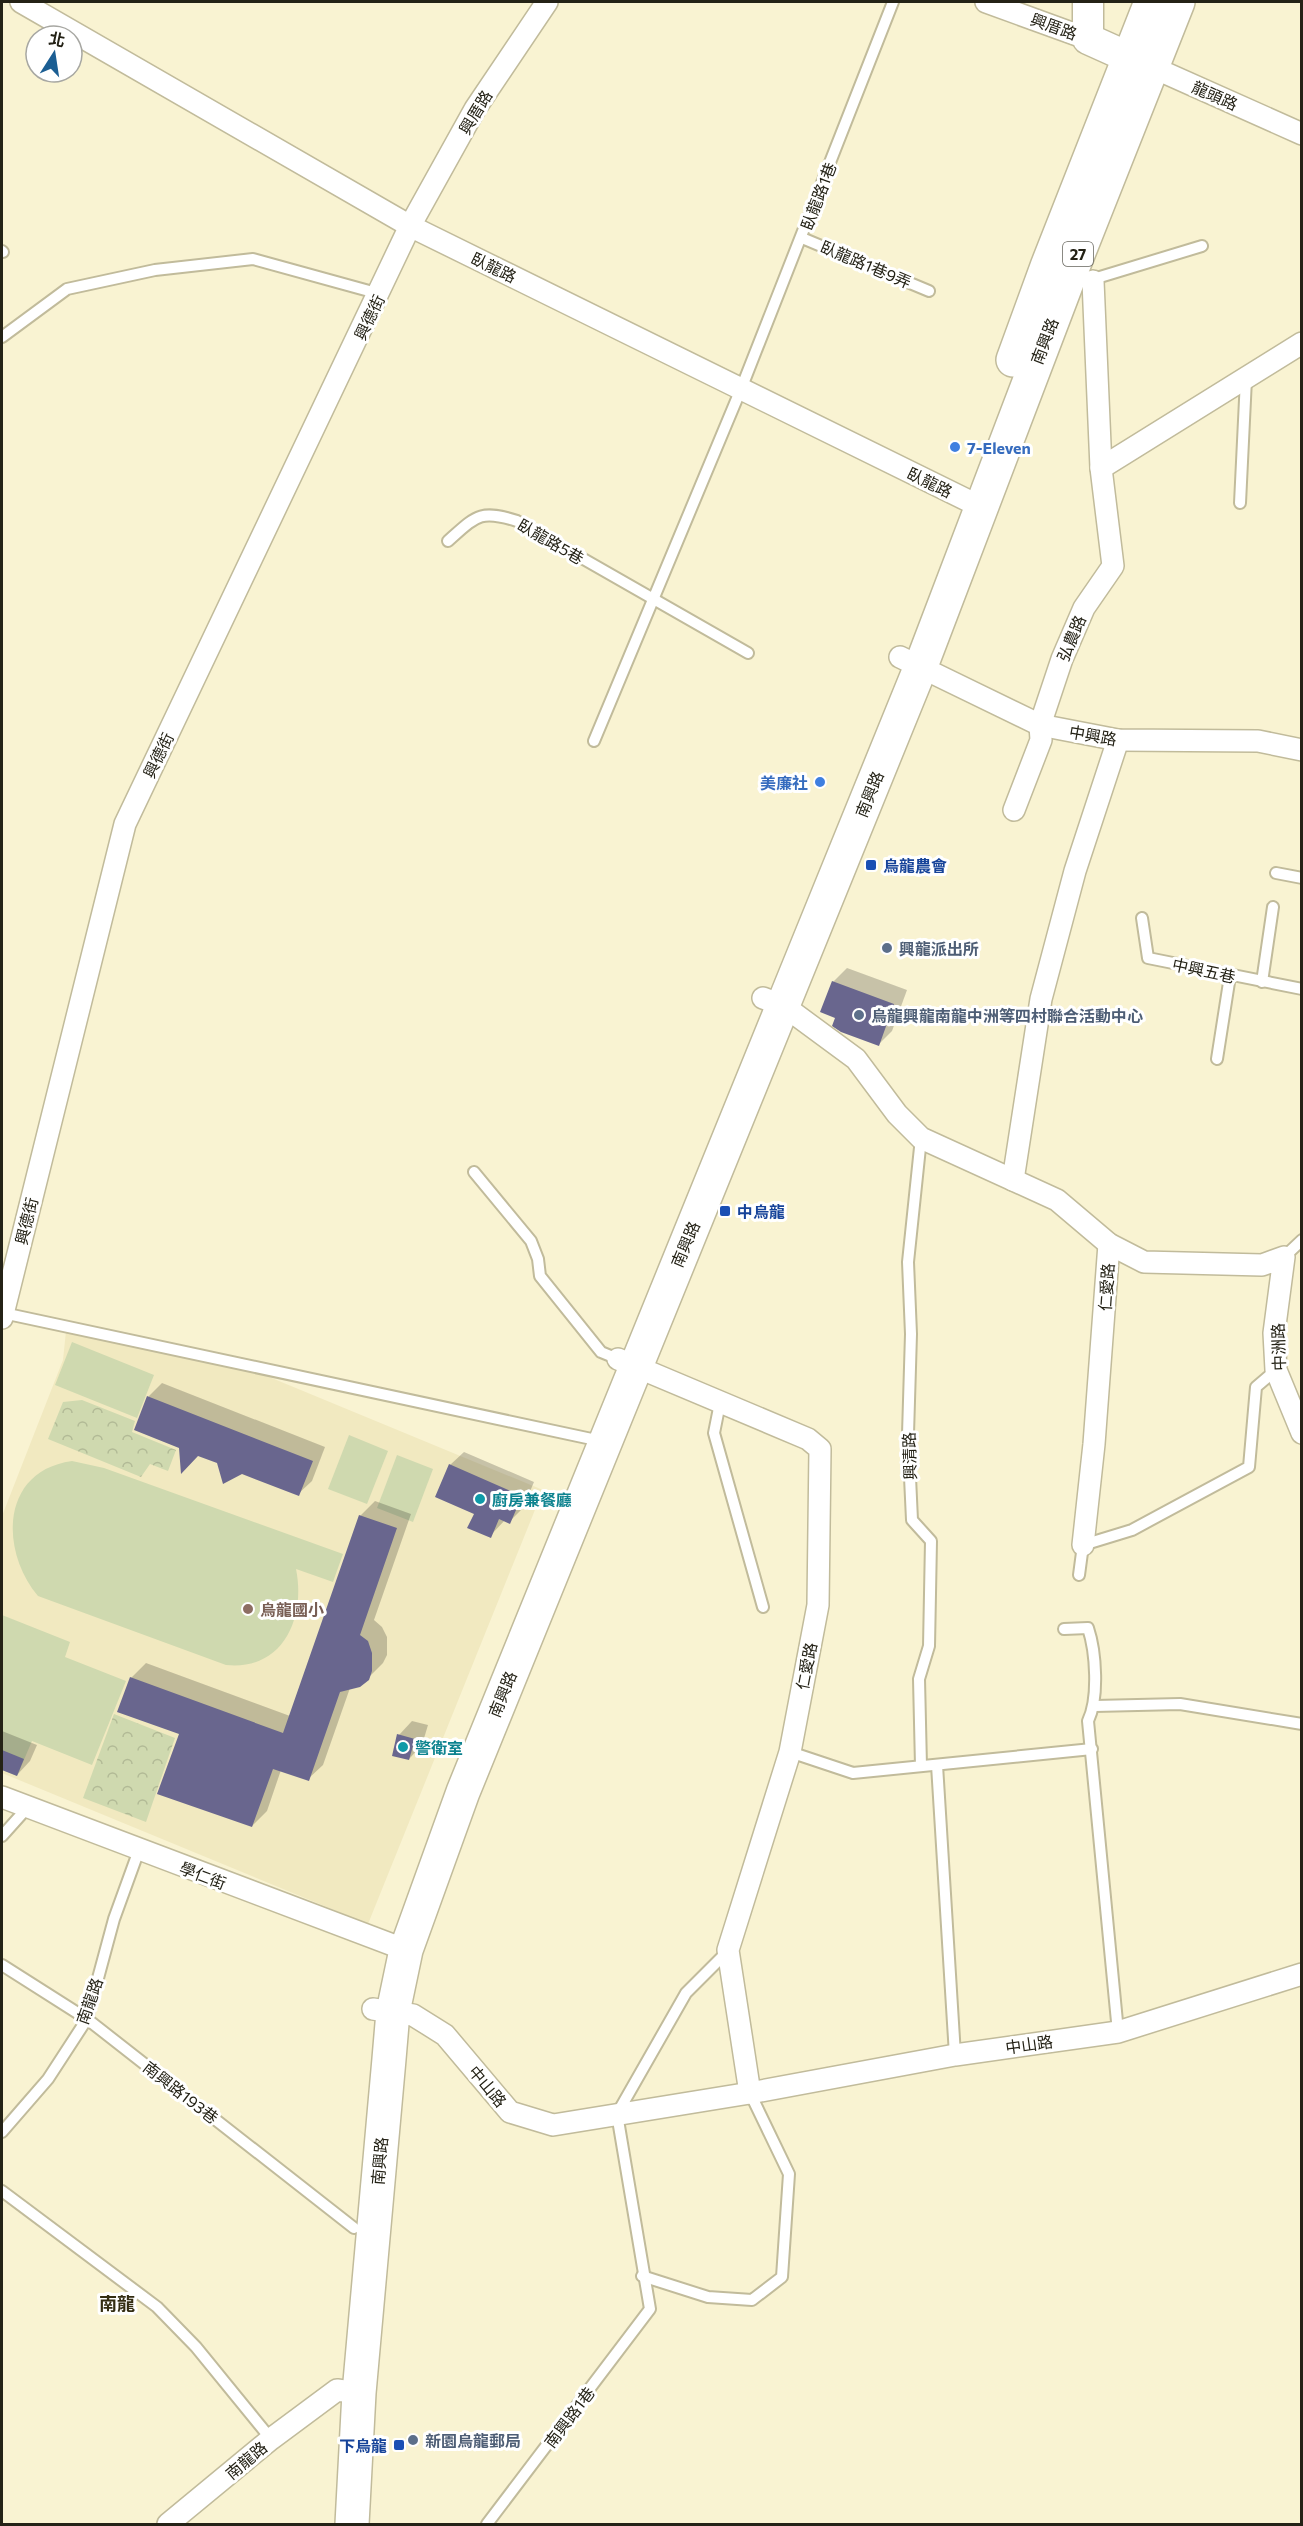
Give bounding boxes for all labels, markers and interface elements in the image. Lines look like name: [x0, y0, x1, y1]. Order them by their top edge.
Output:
street label: 興厝路: [1028, 9, 1080, 43]
north arrow: [24, 24, 84, 84]
text: 北: [47, 28, 67, 50]
street label: 龍頭路: [1189, 77, 1241, 113]
street label: 興厝路: [454, 87, 496, 137]
street label: 臥龍路1巷: [796, 160, 840, 232]
street label: 臥龍路1巷9弄: [818, 236, 914, 292]
road number: 27: [1063, 242, 1093, 266]
street label: 臥龍路: [468, 248, 520, 286]
street label: 興德街: [350, 291, 388, 343]
street label: 南興路: [1027, 315, 1061, 367]
place label: 7-Eleven: [967, 438, 1031, 457]
marker: 7-Eleven: [948, 440, 962, 454]
street label: 臥龍路: [904, 463, 956, 501]
street label: 臥龍路5巷: [515, 514, 587, 568]
street label: 弘農路: [1053, 612, 1089, 664]
street label: 中興路: [1068, 721, 1118, 749]
street label: 興德街: [139, 729, 177, 781]
street label: 南興路: [851, 768, 887, 820]
place label: 美廉社: [760, 773, 808, 792]
marker: 美廉社: [813, 775, 827, 789]
place label: 烏龍農會: [883, 856, 947, 875]
marker: 烏龍農會: [864, 858, 878, 872]
place label: 興龍派出所: [899, 939, 979, 958]
marker: 興龍派出所: [880, 941, 894, 955]
street label: 中興五巷: [1171, 954, 1237, 986]
place label: 烏龍興龍南龍中洲等四村聯合活動中心: [871, 1006, 1143, 1025]
marker: 烏龍興龍南龍中洲等四村聯合活動中心: [852, 1008, 866, 1022]
street label: 興德街: [11, 1195, 41, 1247]
place label: 中烏龍: [737, 1202, 785, 1221]
marker: 中烏龍: [718, 1204, 732, 1218]
street label: 南興路: [667, 1218, 703, 1270]
street label: 仁愛路: [1095, 1262, 1117, 1312]
street label: 中洲路: [1268, 1323, 1288, 1371]
street label: 興清路: [899, 1432, 919, 1480]
place label: 廚房兼餐廳: [492, 1490, 572, 1509]
marker: 廚房兼餐廳: [473, 1492, 487, 1506]
place label: 烏龍國小: [260, 1600, 324, 1619]
marker: 烏龍國小: [241, 1602, 255, 1616]
street label: 仁愛路: [792, 1641, 820, 1691]
street label: 南興路: [484, 1668, 520, 1720]
place label: 警衛室: [415, 1738, 463, 1757]
marker: 警衛室: [396, 1740, 410, 1754]
street label: 學仁街: [177, 1858, 229, 1892]
street label: 南龍路: [72, 1975, 106, 2027]
street label: 中山路: [1004, 2031, 1054, 2057]
street label: 南興路193巷: [140, 2057, 222, 2127]
street label: 中山路: [465, 2062, 511, 2110]
street label: 南興路: [367, 2136, 391, 2186]
district label: 南龍: [99, 2292, 135, 2314]
street label: 南興路1巷: [540, 2383, 598, 2451]
place label: 新園烏龍郵局: [425, 2431, 521, 2450]
marker: 新園烏龍郵局: [406, 2433, 420, 2447]
place label: 下烏龍: [339, 2436, 387, 2455]
street label: 南龍路: [222, 2437, 270, 2483]
marker: 下烏龍: [392, 2438, 406, 2452]

